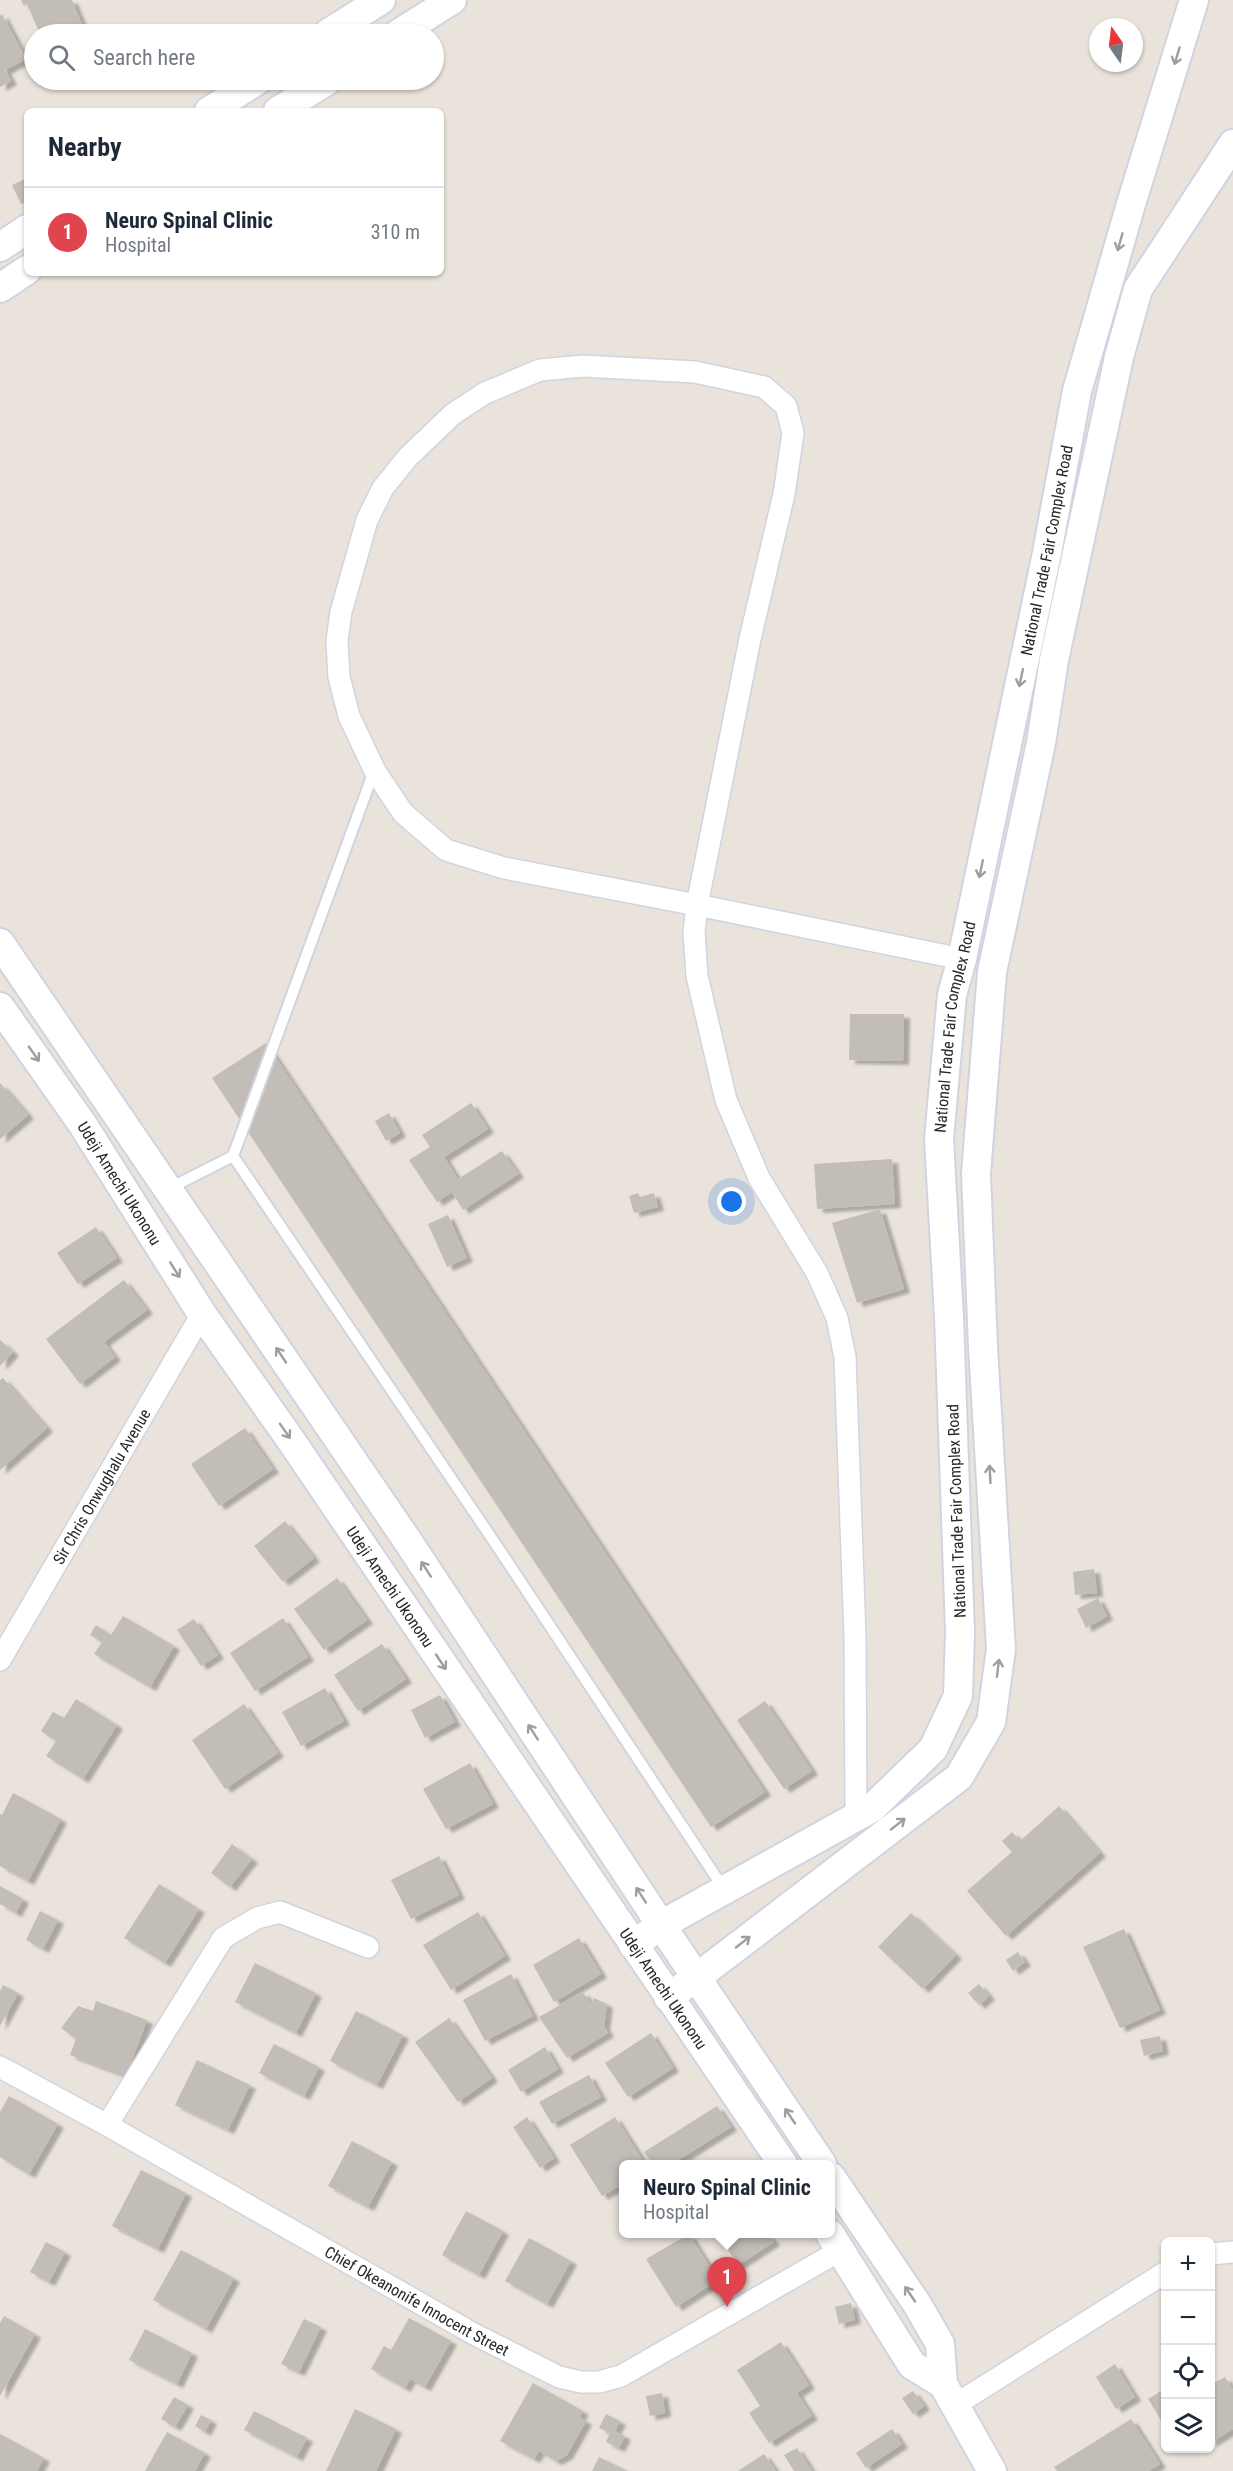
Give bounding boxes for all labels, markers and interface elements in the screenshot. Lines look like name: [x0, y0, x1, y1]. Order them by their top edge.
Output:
north arrow: [1089, 18, 1143, 72]
search box: [24, 24, 444, 90]
icon: search: [45, 41, 78, 74]
text: Search here: [93, 45, 195, 70]
one-way arrow: [1171, 46, 1182, 65]
text: Nearby: [48, 132, 122, 162]
text: Neuro Spinal Clinic: [105, 208, 273, 233]
text: 1: [62, 220, 73, 244]
text: 310 m: [371, 220, 420, 244]
one-way arrow: [1114, 232, 1125, 251]
text: Hospital: [105, 233, 171, 257]
street label: National Trade Fair Complex Road: [1017, 444, 1077, 657]
one-way arrow: [1015, 668, 1026, 687]
one-way arrow: [975, 859, 986, 878]
street label: National Trade Fair Complex Road: [931, 920, 980, 1134]
one-way arrow: [28, 1046, 40, 1062]
street label: Udeji Amechi Ukononu: [73, 1118, 165, 1249]
your location: [717, 1187, 746, 1216]
one-way arrow: [169, 1261, 181, 1278]
one-way arrow: [275, 1348, 287, 1364]
street label: National Trade Fair Complex Road: [943, 1404, 970, 1618]
street label: Sir Chris Onwughalu Avenue: [49, 1406, 155, 1568]
one-way arrow: [279, 1423, 291, 1439]
one-way arrow: [985, 1464, 996, 1484]
street label: Udeji Amechi Ukononu: [342, 1523, 438, 1651]
one-way arrow: [420, 1561, 432, 1578]
one-way arrow: [435, 1654, 447, 1670]
one-way arrow: [993, 1659, 1004, 1679]
one-way arrow: [527, 1723, 540, 1740]
one-way arrow: [889, 1817, 905, 1830]
one-way arrow: [634, 1886, 647, 1903]
street label: Udeji Amechi Ukononu: [615, 1925, 711, 2053]
one-way arrow: [735, 1936, 751, 1949]
one-way arrow: [783, 2108, 795, 2125]
popup: [619, 2160, 835, 2238]
text: Neuro Spinal Clinic: [643, 2175, 811, 2200]
text: Hospital: [643, 2200, 709, 2224]
map controls: [1161, 2237, 1215, 2453]
button: +: [1161, 2237, 1215, 2291]
street label: Chief Okeanonife Innocent Street: [321, 2242, 512, 2360]
pin: 1: [708, 2258, 746, 2307]
one-way arrow: [904, 2286, 916, 2303]
button: −: [1161, 2291, 1215, 2345]
button: locate: [1161, 2345, 1215, 2399]
button: layers: [1161, 2399, 1215, 2453]

